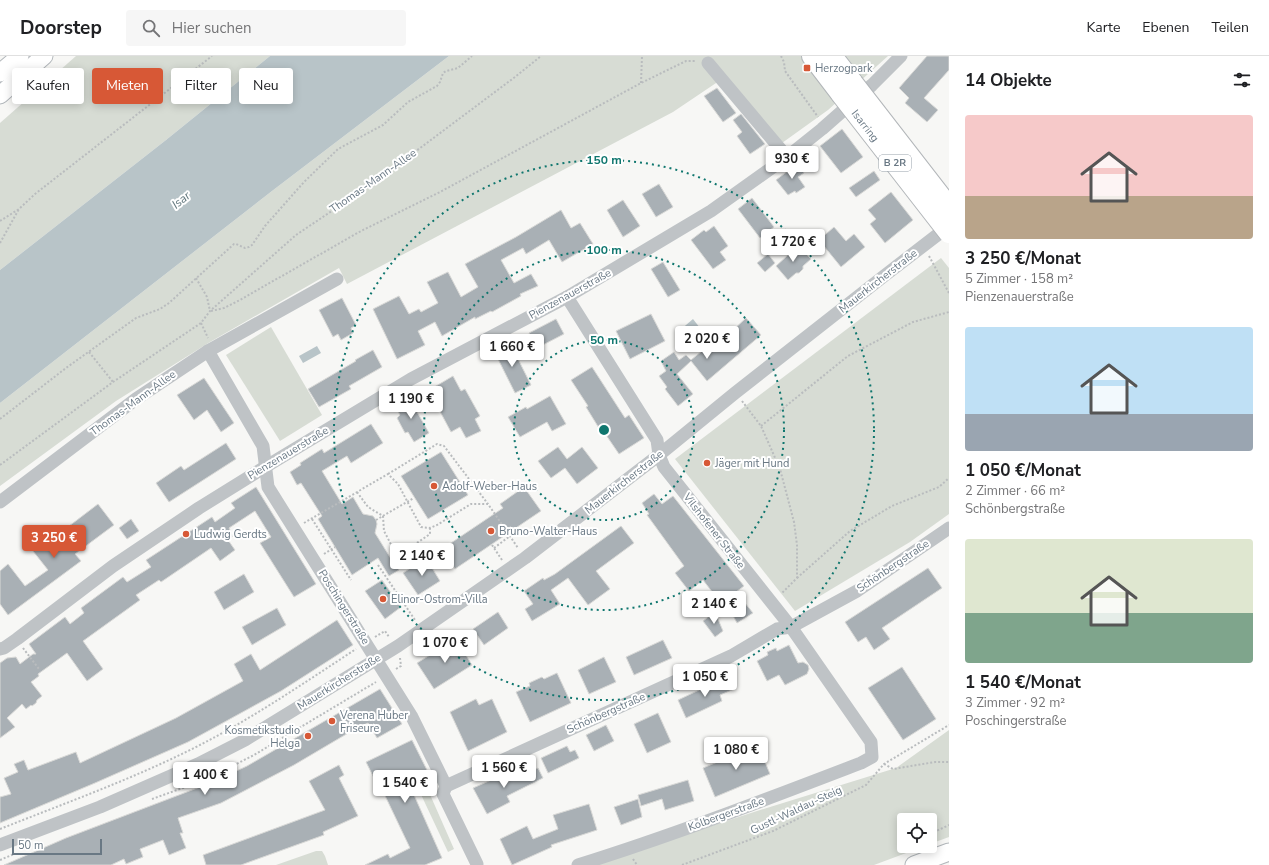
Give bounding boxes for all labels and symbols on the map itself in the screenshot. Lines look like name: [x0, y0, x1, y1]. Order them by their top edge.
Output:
place label: Herzogpark: [815, 61, 873, 76]
marker: Herzogpark: [802, 63, 812, 73]
street label: Isarring: [848, 106, 883, 145]
street label: Thomas-Mann-Allee: [327, 145, 419, 217]
pin: 930 €: [764, 146, 820, 180]
text: 150 m: [586, 152, 622, 168]
road number: B 2R: [879, 155, 911, 171]
water label: Isar: [168, 187, 194, 212]
pin: 1 720 €: [756, 229, 830, 263]
text: 100 m: [586, 242, 622, 258]
street label: Mauerkircherstraße: [836, 246, 920, 316]
street label: Pienzenauerstraße: [526, 265, 614, 323]
pin: 2 020 €: [670, 326, 744, 360]
text: 50 m: [590, 332, 618, 348]
pin: 1 660 €: [475, 334, 549, 368]
street label: Thomas-Mann-Allee: [87, 367, 179, 439]
pin: 1 190 €: [374, 386, 448, 420]
street label: Pienzenauerstraße: [245, 423, 331, 483]
centre of rings: [597, 423, 611, 437]
street label: Mauerkircherstraße: [582, 447, 666, 517]
place label: Jäger mit Hund: [714, 456, 789, 471]
marker: Jäger mit Hund: [702, 458, 712, 468]
place label: Adolf-Weber-Haus: [442, 479, 537, 494]
marker: Adolf-Weber-Haus: [429, 481, 439, 491]
street label: Vilshofener Straße: [679, 489, 748, 572]
place label: Bruno-Walter-Haus: [499, 524, 597, 539]
pin: 3 250 €: [17, 525, 91, 559]
marker: Bruno-Walter-Haus: [486, 526, 496, 536]
place label: Ludwig Gerdts: [194, 527, 267, 542]
marker: Ludwig Gerdts: [181, 529, 191, 539]
street label: Schönbergstraße: [854, 536, 932, 596]
pin: 2 140 €: [385, 543, 459, 577]
street label: Poschingerstraße: [315, 567, 373, 648]
pin: 2 140 €: [677, 591, 751, 625]
place label: Elinor-Ostrom-Villa: [391, 592, 488, 607]
marker: Elinor-Ostrom-Villa: [378, 594, 388, 604]
pin: 1 070 €: [408, 630, 482, 664]
street label: Mauerkircherstraße: [294, 650, 384, 714]
pin: 1 050 €: [668, 664, 742, 698]
street label: Schönbergstraße: [564, 689, 648, 737]
place label: Verena Huber Friseure: [339, 708, 408, 736]
marker: Verena Huber Friseure: [327, 716, 337, 726]
place label: Kosmetikstudio Helga: [224, 723, 300, 751]
marker: Kosmetikstudio Helga: [303, 731, 313, 741]
pin: 1 080 €: [699, 737, 773, 771]
pin: 1 560 €: [467, 755, 541, 789]
pin: 1 400 €: [168, 762, 242, 796]
pin: 1 540 €: [368, 770, 442, 804]
street label: Gustl-Waldau-Steig: [748, 782, 844, 838]
street label: Kolbergerstraße: [686, 793, 766, 835]
scale bar: [12, 837, 102, 856]

